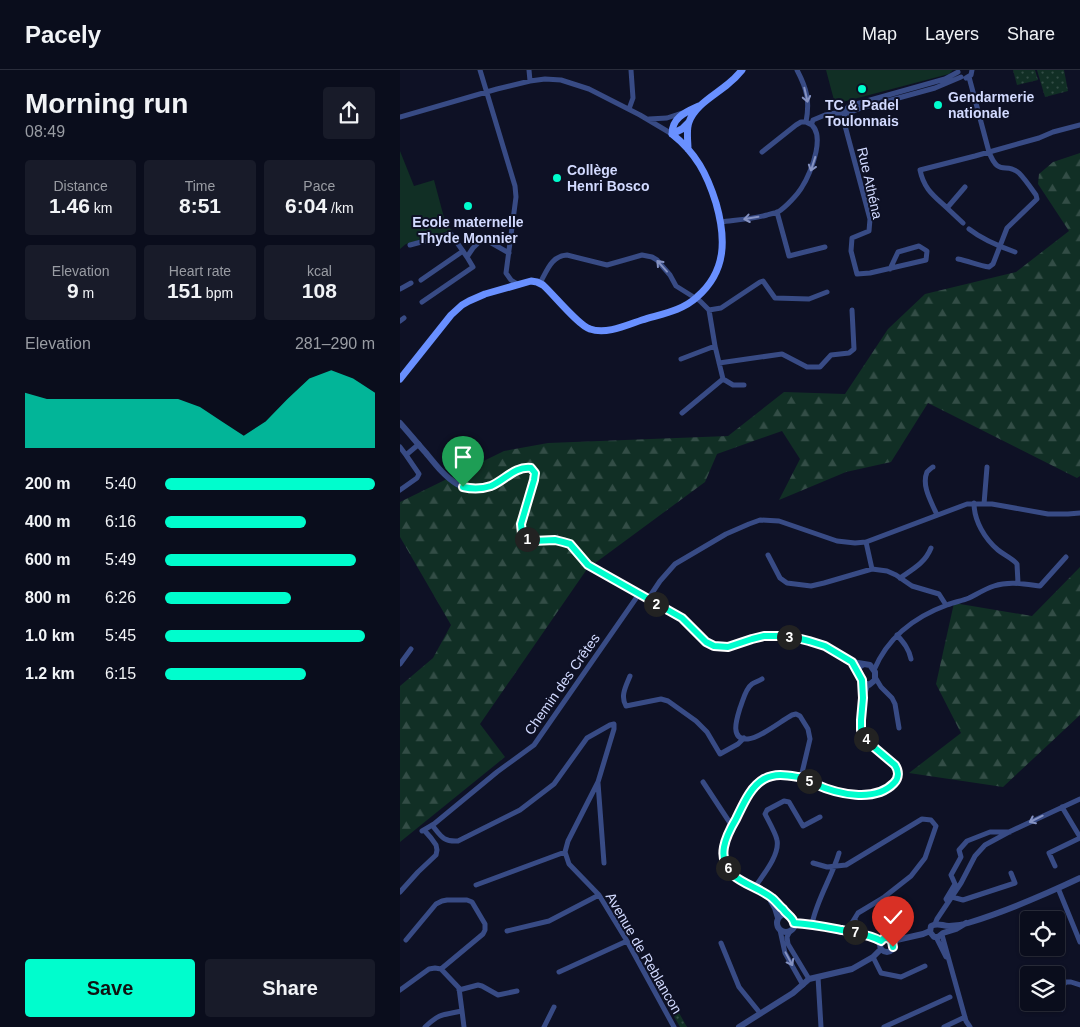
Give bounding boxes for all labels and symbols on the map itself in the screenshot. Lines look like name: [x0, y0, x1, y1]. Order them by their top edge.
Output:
marker: TC & Padel Toulonnais: [856, 83, 868, 95]
one-way arrow: [802, 87, 811, 103]
place label: Gendarmerie nationale: [948, 89, 1035, 121]
place label: TC & Padel Toulonnais: [825, 97, 899, 129]
marker: Gendarmerie nationale: [932, 99, 944, 111]
street label: Rue Athéna: [854, 146, 886, 221]
one-way arrow: [807, 156, 817, 172]
place label: Collège Henri Bosco: [567, 162, 649, 194]
marker: Collège Henri Bosco: [551, 172, 563, 184]
marker: Ecole maternelle Thyde Monnier: [462, 200, 474, 212]
place label: Ecole maternelle Thyde Monnier: [412, 214, 524, 246]
one-way arrow: [743, 214, 759, 224]
one-way arrow: [656, 259, 668, 272]
pin: [442, 436, 484, 487]
pin: 1: [514, 526, 540, 552]
pin: 2: [644, 592, 668, 616]
pin: 3: [776, 624, 802, 650]
street label: Chemin des Crêtes: [521, 630, 603, 738]
pin: 4: [854, 726, 878, 752]
pin: 5: [796, 768, 822, 794]
one-way arrow: [1029, 815, 1044, 824]
pin: 6: [716, 856, 740, 880]
street label: Avenue de Reblancon: [603, 889, 685, 1017]
pin: [872, 896, 914, 947]
pin: 7: [842, 920, 868, 944]
one-way arrow: [784, 951, 794, 966]

